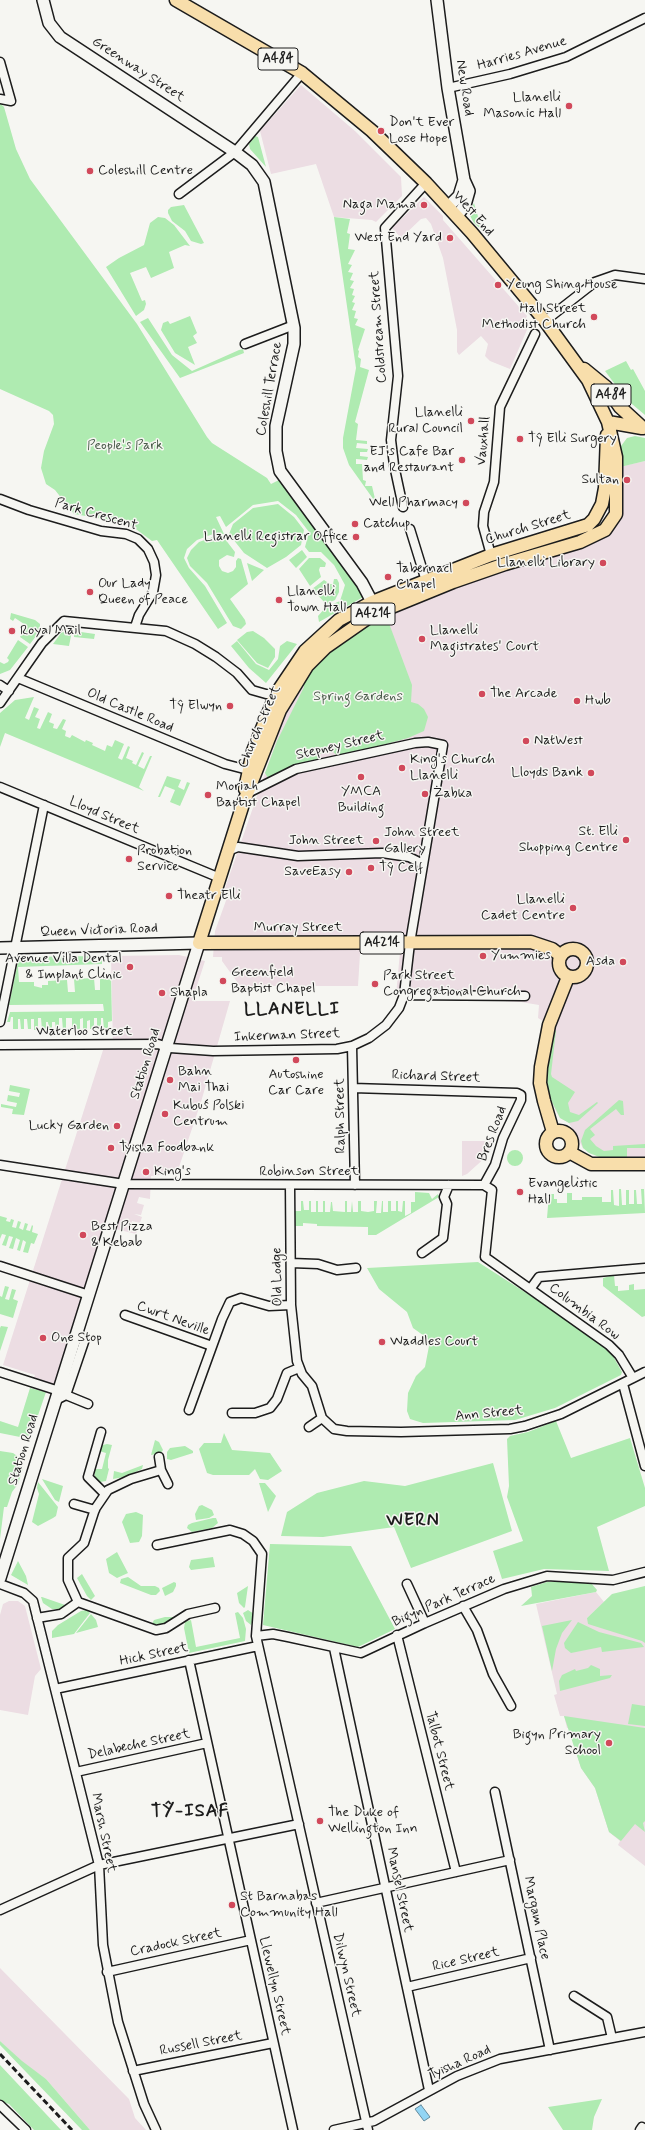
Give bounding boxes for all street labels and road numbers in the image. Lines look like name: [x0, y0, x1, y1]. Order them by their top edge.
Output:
street label: Harries Avenue: [475, 33, 569, 75]
street label: Greenway Street: [88, 34, 188, 106]
road number: A484: [258, 48, 298, 70]
street label: New Road: [451, 59, 477, 117]
street label: West End: [449, 188, 497, 240]
street label: Coldstream Street: [367, 270, 391, 384]
street label: Coleshill Terrace: [253, 341, 287, 437]
road number: A484: [591, 384, 631, 406]
street label: Vauxhall: [473, 416, 495, 466]
street label: Park Crescent: [53, 495, 139, 535]
street label: Church Street: [483, 507, 573, 549]
road number: A4214: [351, 603, 395, 625]
street label: Church Street: [235, 683, 285, 771]
street label: Old Castle Road: [84, 685, 176, 737]
street label: Stepney Street: [294, 728, 386, 764]
street label: Lloyd Street: [66, 794, 142, 838]
street label: John Street: [288, 833, 364, 849]
street label: Murray Street: [254, 920, 342, 936]
street label: Queen Victoria Road: [40, 921, 158, 941]
road number: A4214: [360, 932, 404, 954]
street label: Waterloo Street: [36, 1024, 132, 1040]
street label: Inkerman Street: [234, 1026, 340, 1046]
street label: Station Road: [127, 1027, 165, 1101]
street label: Richard Street: [391, 1067, 481, 1087]
street label: Ralph Street: [332, 1078, 350, 1154]
street label: Bres Road: [475, 1104, 511, 1164]
street label: Robinson Street: [259, 1164, 359, 1180]
street label: Old Lodge: [269, 1247, 287, 1307]
street label: Columbia Row: [545, 1280, 623, 1344]
street label: Cwrt Neville: [134, 1298, 212, 1340]
street label: Ann Street: [454, 1403, 524, 1425]
street label: Station Road: [5, 1413, 43, 1487]
street label: Bigyn Park Terrace: [390, 1571, 498, 1631]
street label: Hick Street: [118, 1640, 190, 1670]
street label: Talbot Street: [421, 1710, 457, 1792]
street label: Delabeche Street: [86, 1726, 192, 1764]
street label: Marsh Street: [86, 1792, 120, 1874]
street label: Mansel Street: [382, 1846, 416, 1934]
street label: Margam Place: [519, 1875, 553, 1961]
street label: Cradock Street: [129, 1925, 223, 1961]
street label: Dilwyn Street: [328, 1931, 364, 2019]
street label: Llewellyn Street: [255, 1935, 293, 2037]
street label: Rice Street: [431, 1944, 501, 1976]
street label: Russell Street: [158, 2028, 244, 2060]
street label: Tyisha Road: [426, 2042, 494, 2084]

